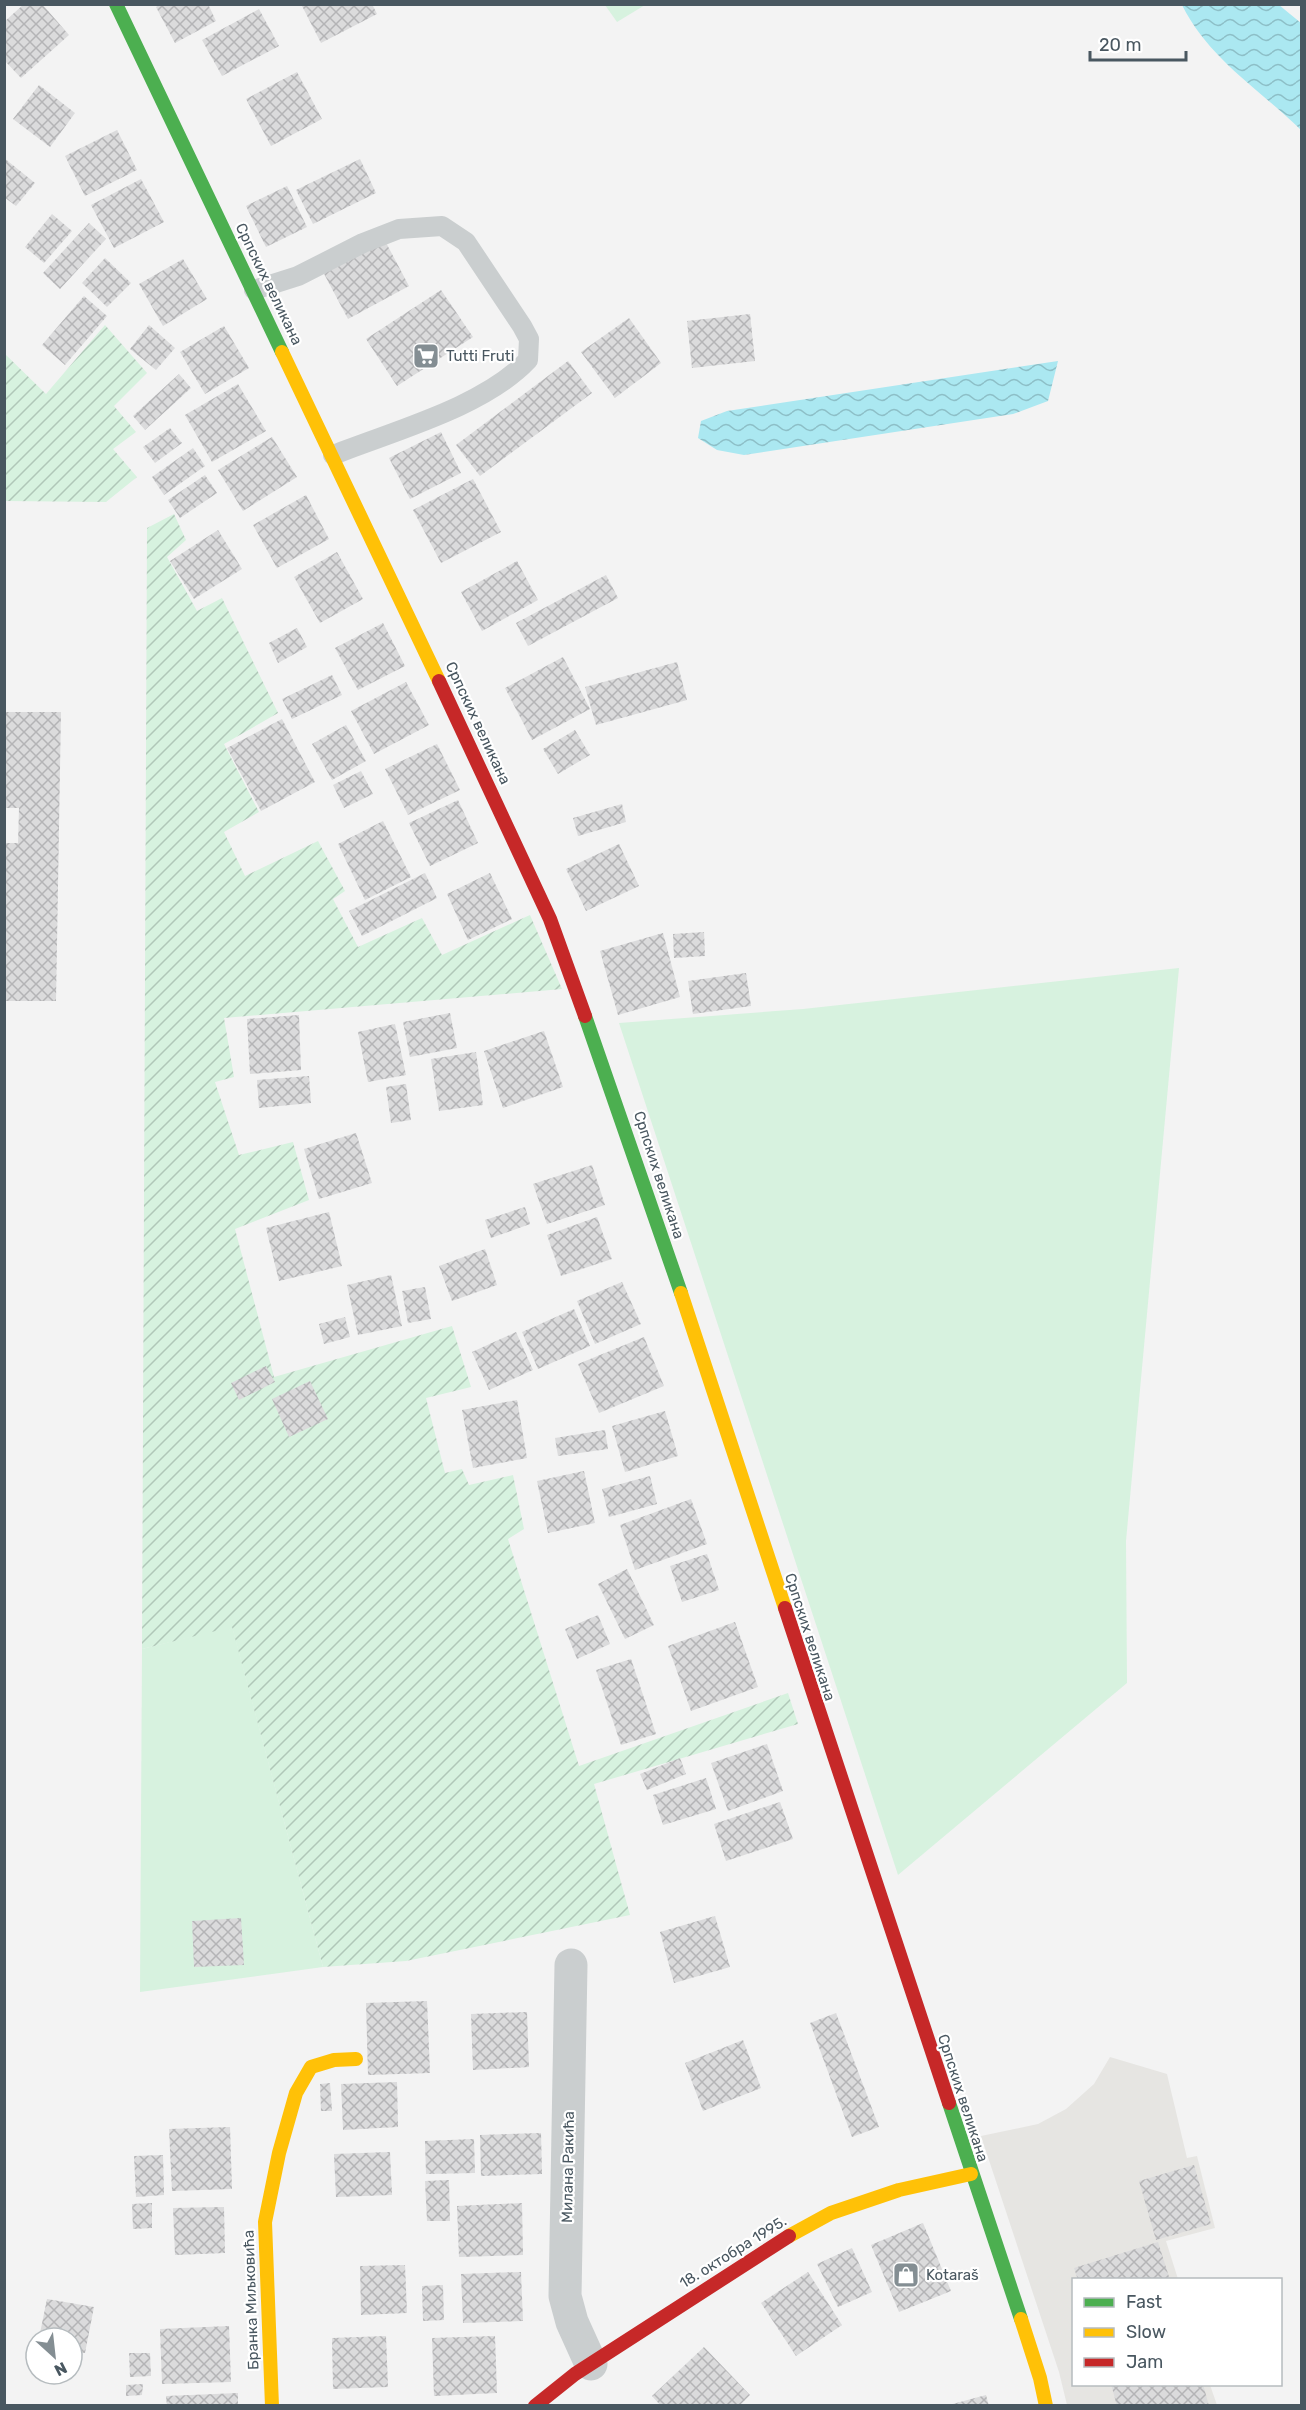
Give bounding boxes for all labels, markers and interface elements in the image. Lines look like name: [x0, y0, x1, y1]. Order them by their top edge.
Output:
scale bar: [1090, 24, 1186, 62]
text: 20 m: [1099, 34, 1141, 56]
street label: Српских великана: [232, 220, 306, 348]
supermarket icon: Tutti Fruti: [411, 341, 441, 371]
place label: Tutti Fruti: [446, 347, 514, 365]
street label: Српских великана: [442, 659, 514, 787]
street label: Српских великана: [630, 1109, 688, 1241]
street label: Српских великана: [781, 1571, 839, 1703]
street label: Српских великана: [934, 2032, 992, 2164]
street label: Милана Ракића: [558, 2111, 578, 2223]
street label: 18. октобра 1995.: [676, 2212, 790, 2292]
street label: Бранка Миљковића: [240, 2230, 262, 2370]
shop icon: Kotaraš: [891, 2260, 921, 2290]
place label: Kotaraš: [926, 2266, 979, 2284]
legend: [1072, 2278, 1282, 2386]
text: Fast: [1126, 2291, 1162, 2313]
text: Slow: [1126, 2321, 1166, 2343]
north arrow: [24, 2326, 84, 2386]
text: Jam: [1126, 2351, 1163, 2373]
text: N: [51, 2358, 70, 2380]

